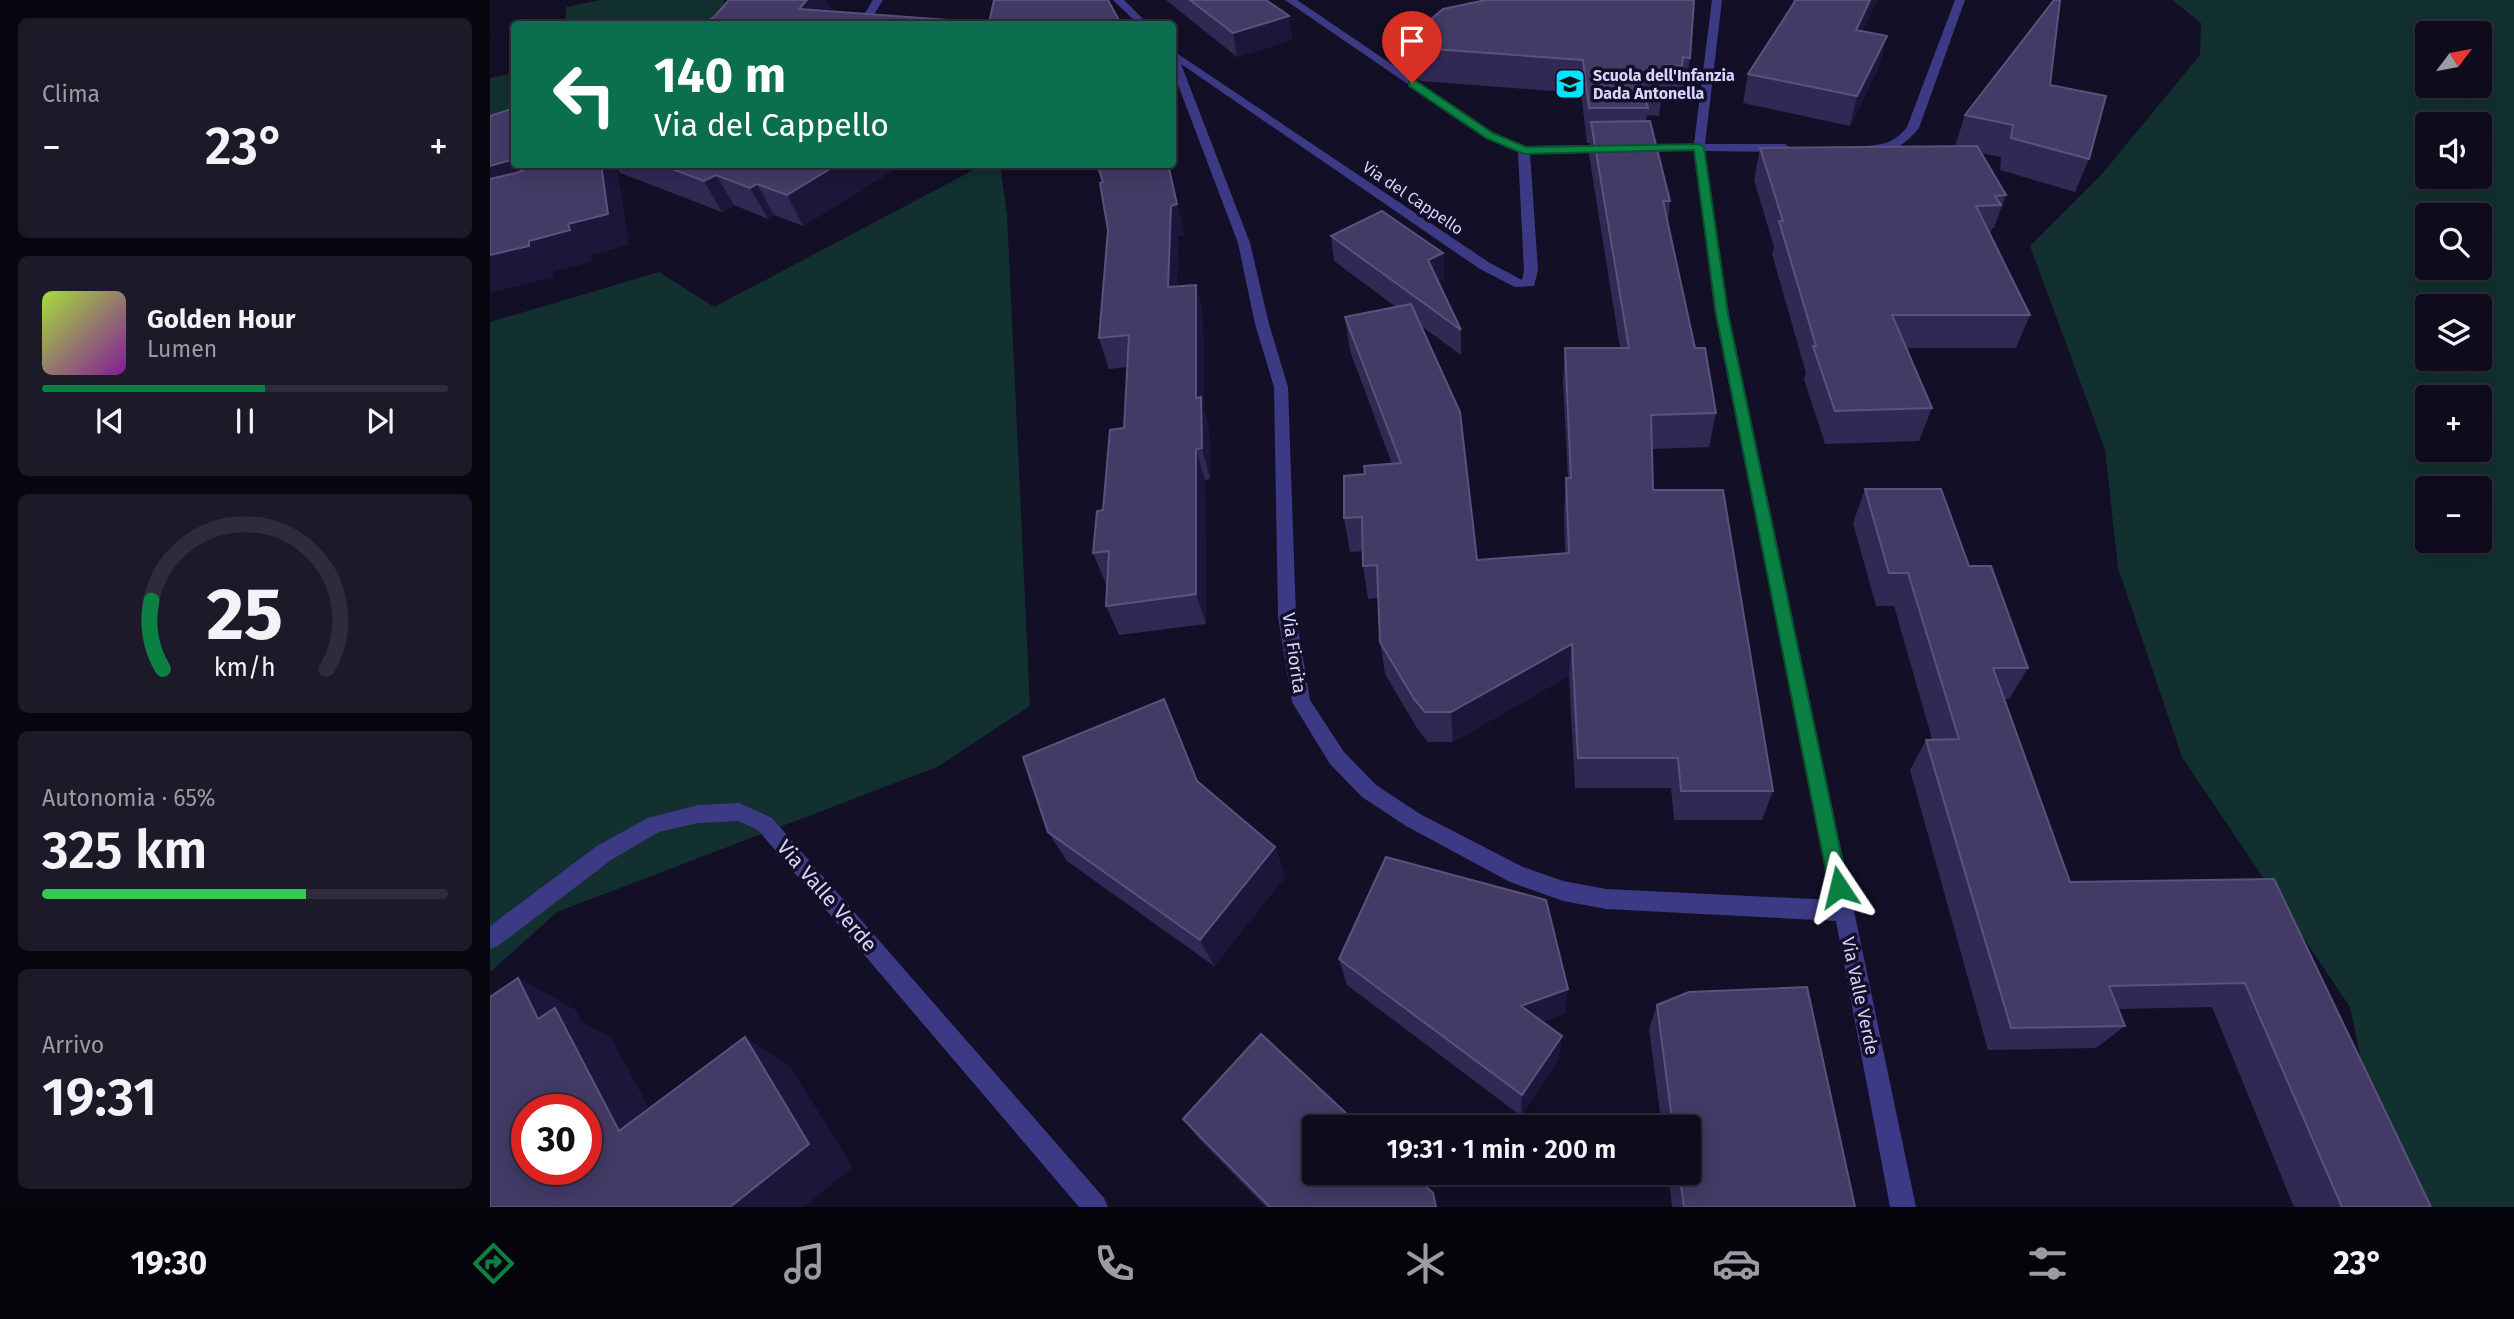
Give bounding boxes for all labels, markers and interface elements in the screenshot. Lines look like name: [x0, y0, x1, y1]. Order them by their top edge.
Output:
pin: [1382, 11, 1442, 83]
north arrow: [2415, 21, 2492, 98]
map controls: [2415, 21, 2492, 553]
icon: arrive: [1393, 22, 1431, 60]
text: 140 m: [654, 46, 786, 105]
icon: left: [539, 49, 630, 140]
place label: Scuola dell'Infanzia Dada Antonella: [1593, 66, 1735, 103]
school or university icon: Scuola dell'Infanzia Dada Antonella: [1553, 67, 1587, 101]
text: Clima: [42, 80, 100, 108]
text: Via del Cappello: [654, 106, 889, 144]
button: sound: [2415, 112, 2492, 189]
text: 23°: [205, 115, 285, 178]
text: −: [42, 124, 61, 170]
text: +: [429, 124, 448, 170]
street label: Via del Cappello: [1359, 157, 1467, 239]
button: search: [2415, 203, 2492, 280]
button: layers: [2415, 294, 2492, 371]
text: Golden Hour: [147, 304, 295, 335]
text: Lumen: [147, 335, 217, 363]
button: +: [2415, 385, 2492, 462]
icon: previous: [91, 402, 129, 440]
icon: pause: [226, 402, 264, 440]
icon: next: [361, 402, 399, 440]
button: −: [2415, 476, 2492, 553]
text: 25: [207, 572, 283, 659]
street label: Via Fiorita: [1277, 611, 1311, 695]
text: km/h: [214, 653, 276, 683]
text: Autonomia · 65%: [42, 784, 216, 812]
text: 325 km: [42, 819, 207, 882]
street label: Via Valle Verde: [771, 835, 883, 957]
position arrow: [1802, 850, 1876, 924]
street label: Via Valle Verde: [1837, 935, 1883, 1057]
text: Arrivo: [42, 1031, 104, 1059]
text: 19:31: [42, 1066, 157, 1129]
speed limit sign: 30: [511, 1094, 602, 1185]
text: 19:31 · 1 min · 200 m: [1387, 1134, 1616, 1165]
icon: directions: [469, 1239, 518, 1288]
icon: music: [780, 1239, 829, 1288]
icon: phone: [1090, 1239, 1139, 1288]
icon: climate: [1401, 1239, 1450, 1288]
icon: car: [1712, 1239, 1761, 1288]
icon: filters: [2023, 1239, 2072, 1288]
text: 19:30: [131, 1244, 207, 1282]
text: 23°: [2333, 1244, 2383, 1282]

